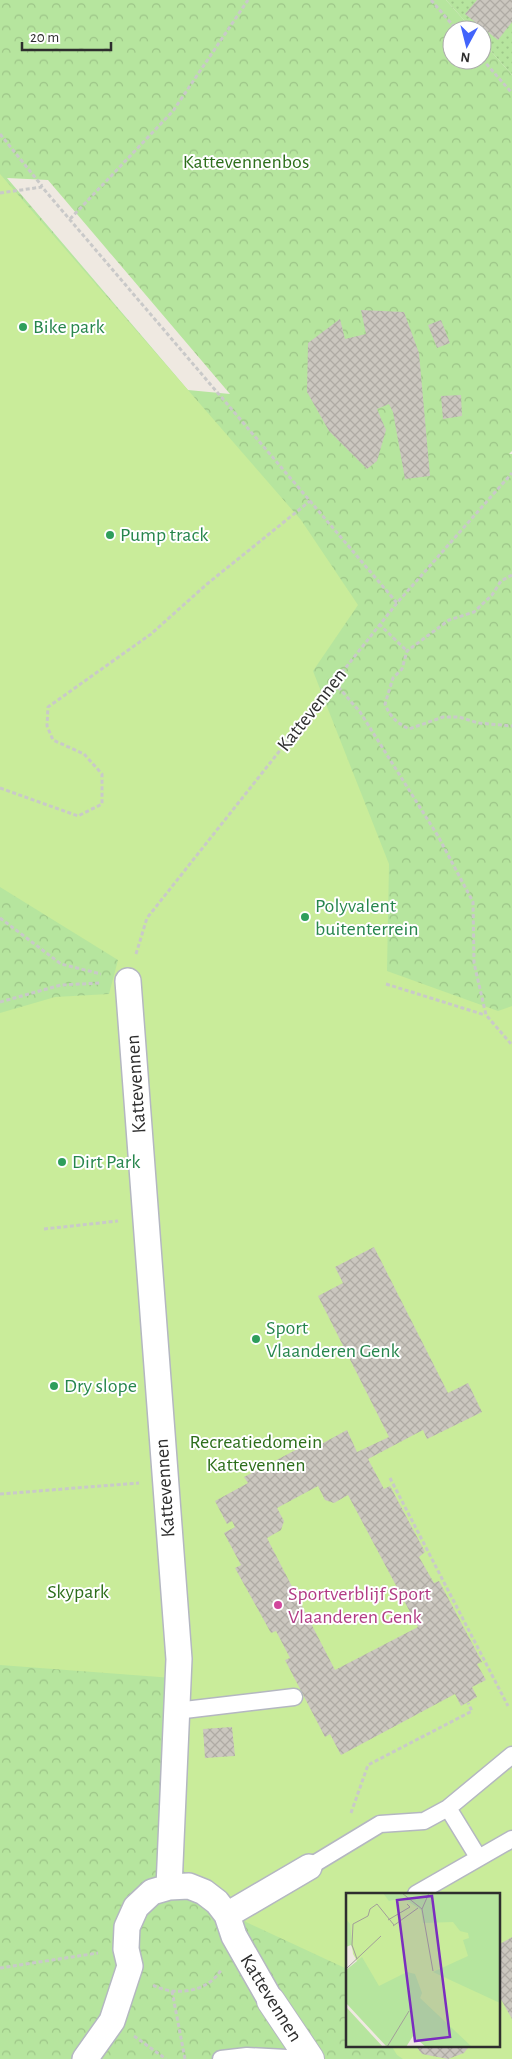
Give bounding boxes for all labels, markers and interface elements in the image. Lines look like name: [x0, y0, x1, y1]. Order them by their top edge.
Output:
scale bar: [22, 20, 111, 52]
north arrow: [442, 20, 492, 70]
text: 20 m: [30, 30, 59, 45]
text: N: [460, 49, 471, 64]
park label: Kattevennenbos: [183, 152, 309, 172]
place label: Bike park: [33, 317, 105, 337]
marker: Bike park: [17, 321, 29, 333]
place label: Pump track: [120, 525, 208, 545]
marker: Pump track: [104, 529, 116, 541]
street label: Kattevennen: [274, 665, 350, 755]
place label: Polyvalent buitenterrein: [315, 896, 419, 939]
marker: Polyvalent buitenterrein: [299, 911, 311, 923]
street label: Kattevennen: [123, 1034, 149, 1134]
place label: Dirt Park: [72, 1152, 140, 1172]
marker: Dirt Park: [56, 1156, 68, 1168]
place label: Sport Vlaanderen Genk: [266, 1318, 400, 1361]
marker: Sport Vlaanderen Genk: [250, 1333, 262, 1345]
place label: Dry slope: [64, 1376, 137, 1396]
marker: Dry slope: [48, 1380, 60, 1392]
park label: Recreatiedomein Kattevennen: [190, 1432, 322, 1475]
street label: Kattevennen: [152, 1438, 178, 1538]
park label: Skypark: [47, 1582, 109, 1602]
place label: Sportverblijf Sport Vlaanderen Genk: [288, 1584, 431, 1627]
marker: Sportverblijf Sport Vlaanderen Genk: [272, 1599, 284, 1611]
inset map: [346, 1893, 500, 2046]
street label: Kattevennen: [236, 1951, 306, 2045]

